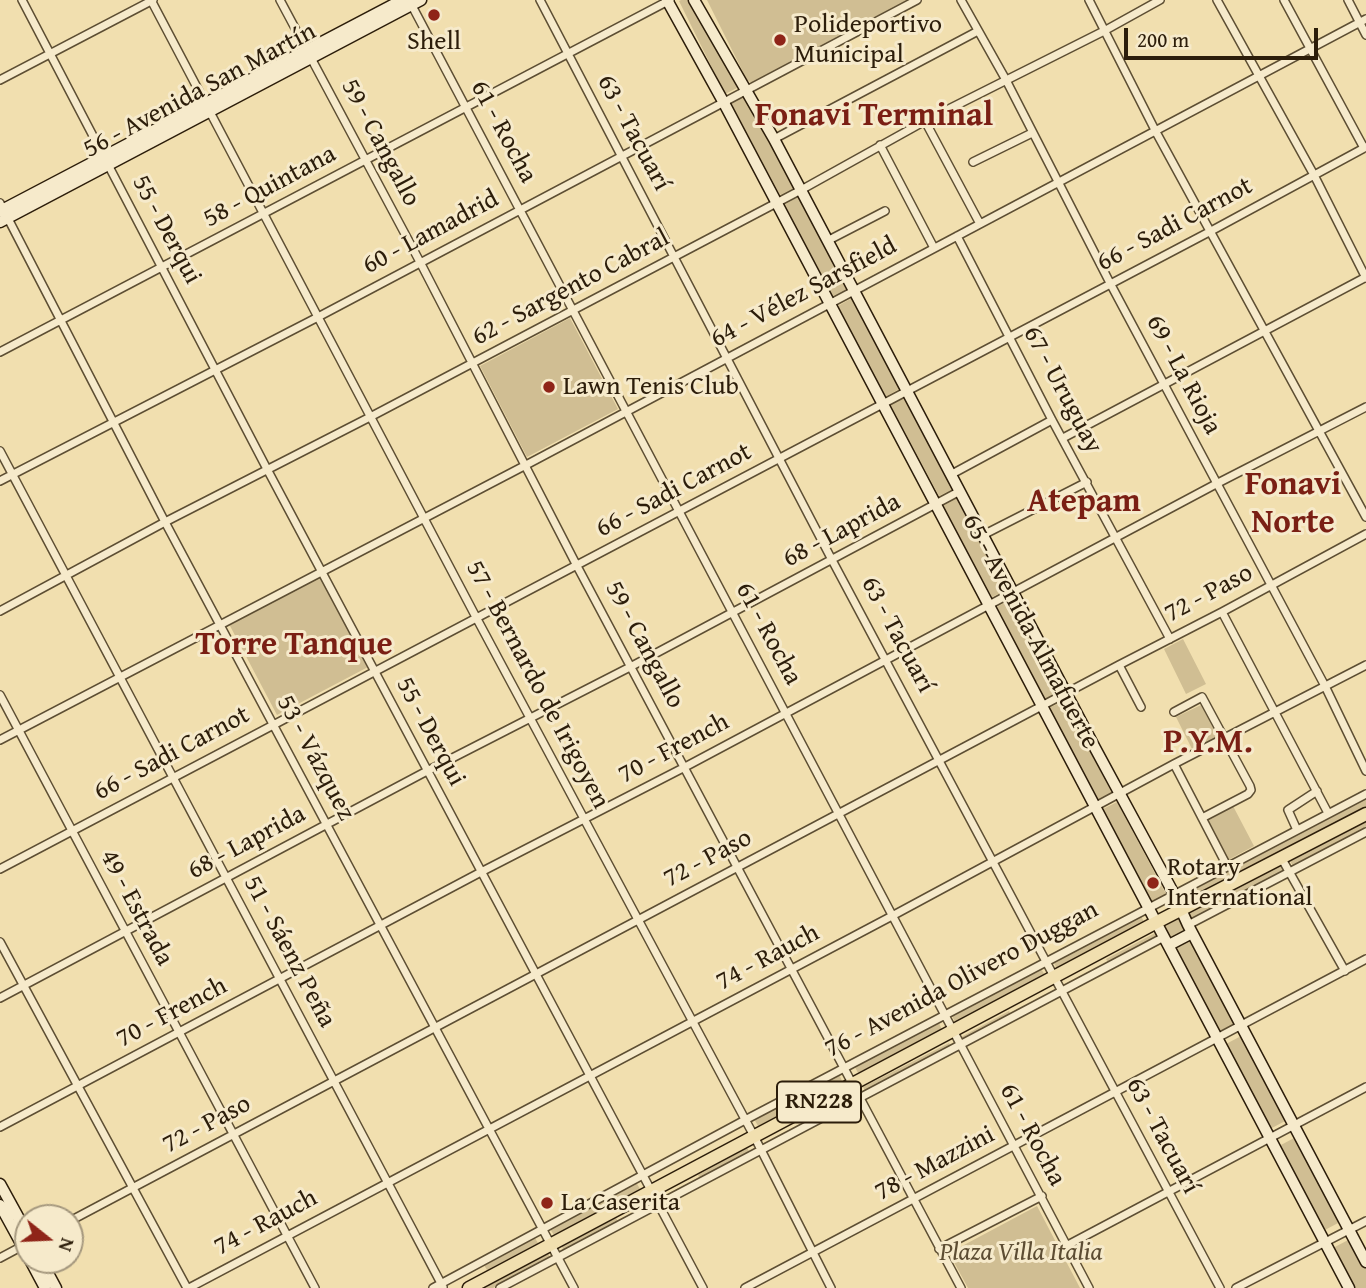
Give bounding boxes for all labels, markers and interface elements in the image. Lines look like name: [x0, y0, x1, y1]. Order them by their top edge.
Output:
marker: Shell: [426, 7, 442, 23]
place label: Polideportivo Municipal: [794, 9, 942, 70]
scale bar: [1128, 14, 1322, 58]
street label: 56 - Avenida San Martín: [78, 16, 322, 166]
text: 200 m: [1137, 24, 1189, 55]
place label: Shell: [407, 26, 461, 58]
marker: Polideportivo Municipal: [772, 32, 788, 48]
street label: 63 - Tacuarí: [589, 70, 677, 196]
street label: 59 - Cangallo: [333, 74, 427, 212]
street label: 61 - Rocha: [463, 75, 543, 189]
district label: Fonavi Terminal: [755, 97, 993, 137]
street label: 58 - Quintana: [198, 139, 342, 235]
street label: 55 - Derqui: [124, 170, 208, 290]
street label: 66 - Sadi Carnot: [1092, 171, 1258, 279]
street label: 60 - Lamadrid: [358, 184, 504, 282]
street label: 62 - Sargento Cabral: [467, 223, 675, 353]
street label: 64 - Vélez Sarsfield: [706, 231, 902, 355]
street label: 69 - La Rioja: [1138, 310, 1228, 440]
street label: 67 - Uruguay: [1015, 321, 1109, 459]
place label: Lawn Tenis Club: [563, 371, 739, 403]
marker: Lawn Tenis Club: [541, 379, 557, 395]
street label: 66 - Sadi Carnot: [591, 437, 757, 545]
district label: Fonavi Norte: [1245, 466, 1341, 544]
district label: Atepam: [1027, 483, 1141, 523]
street label: 68 - Laprida: [778, 487, 906, 575]
street label: 65 - Avenida Almafuerte: [955, 509, 1105, 755]
street label: 57 - Bernardo de Irigoyen: [458, 556, 616, 814]
street label: 72 - Paso: [1160, 558, 1258, 630]
street label: 63 - Tacuarí: [853, 572, 941, 698]
street label: 59 - Cangallo: [597, 576, 691, 714]
street label: 61 - Rocha: [728, 577, 808, 691]
district label: Torre Tanque: [195, 626, 393, 666]
street label: 55 - Derqui: [388, 672, 472, 792]
street label: 53 - Vázquez: [269, 690, 361, 826]
street label: 66 - Sadi Carnot: [89, 700, 255, 808]
street label: 70 - French: [613, 707, 735, 791]
district label: P.Y.M.: [1163, 724, 1253, 764]
street label: 68 - Laprida: [183, 799, 311, 887]
street label: 72 - Paso: [659, 823, 757, 895]
street label: 49 - Estrada: [92, 845, 180, 971]
place label: Rotary International: [1167, 852, 1313, 914]
street label: 51 - Sáenz Peña: [236, 871, 342, 1033]
marker: Rotary International: [1145, 875, 1161, 891]
street label: 76 - Avenida Olivero Duggan: [820, 895, 1104, 1065]
street label: 74 - Rauch: [711, 918, 825, 998]
street label: 70 - French: [111, 971, 233, 1055]
street label: 63 - Tacuarí: [1118, 1073, 1206, 1199]
street label: 61 - Rocha: [992, 1078, 1072, 1192]
road number: RN228: [777, 1082, 861, 1122]
street label: 72 - Paso: [158, 1089, 256, 1161]
street label: 78 - Mazzini: [870, 1119, 1000, 1209]
street label: 74 - Rauch: [209, 1183, 323, 1263]
place label: La Caserita: [561, 1187, 680, 1219]
marker: La Caserita: [539, 1195, 555, 1211]
north arrow: [14, 1204, 84, 1274]
text: N: [52, 1234, 82, 1255]
park label: Plaza Villa Italia: [940, 1237, 1102, 1269]

